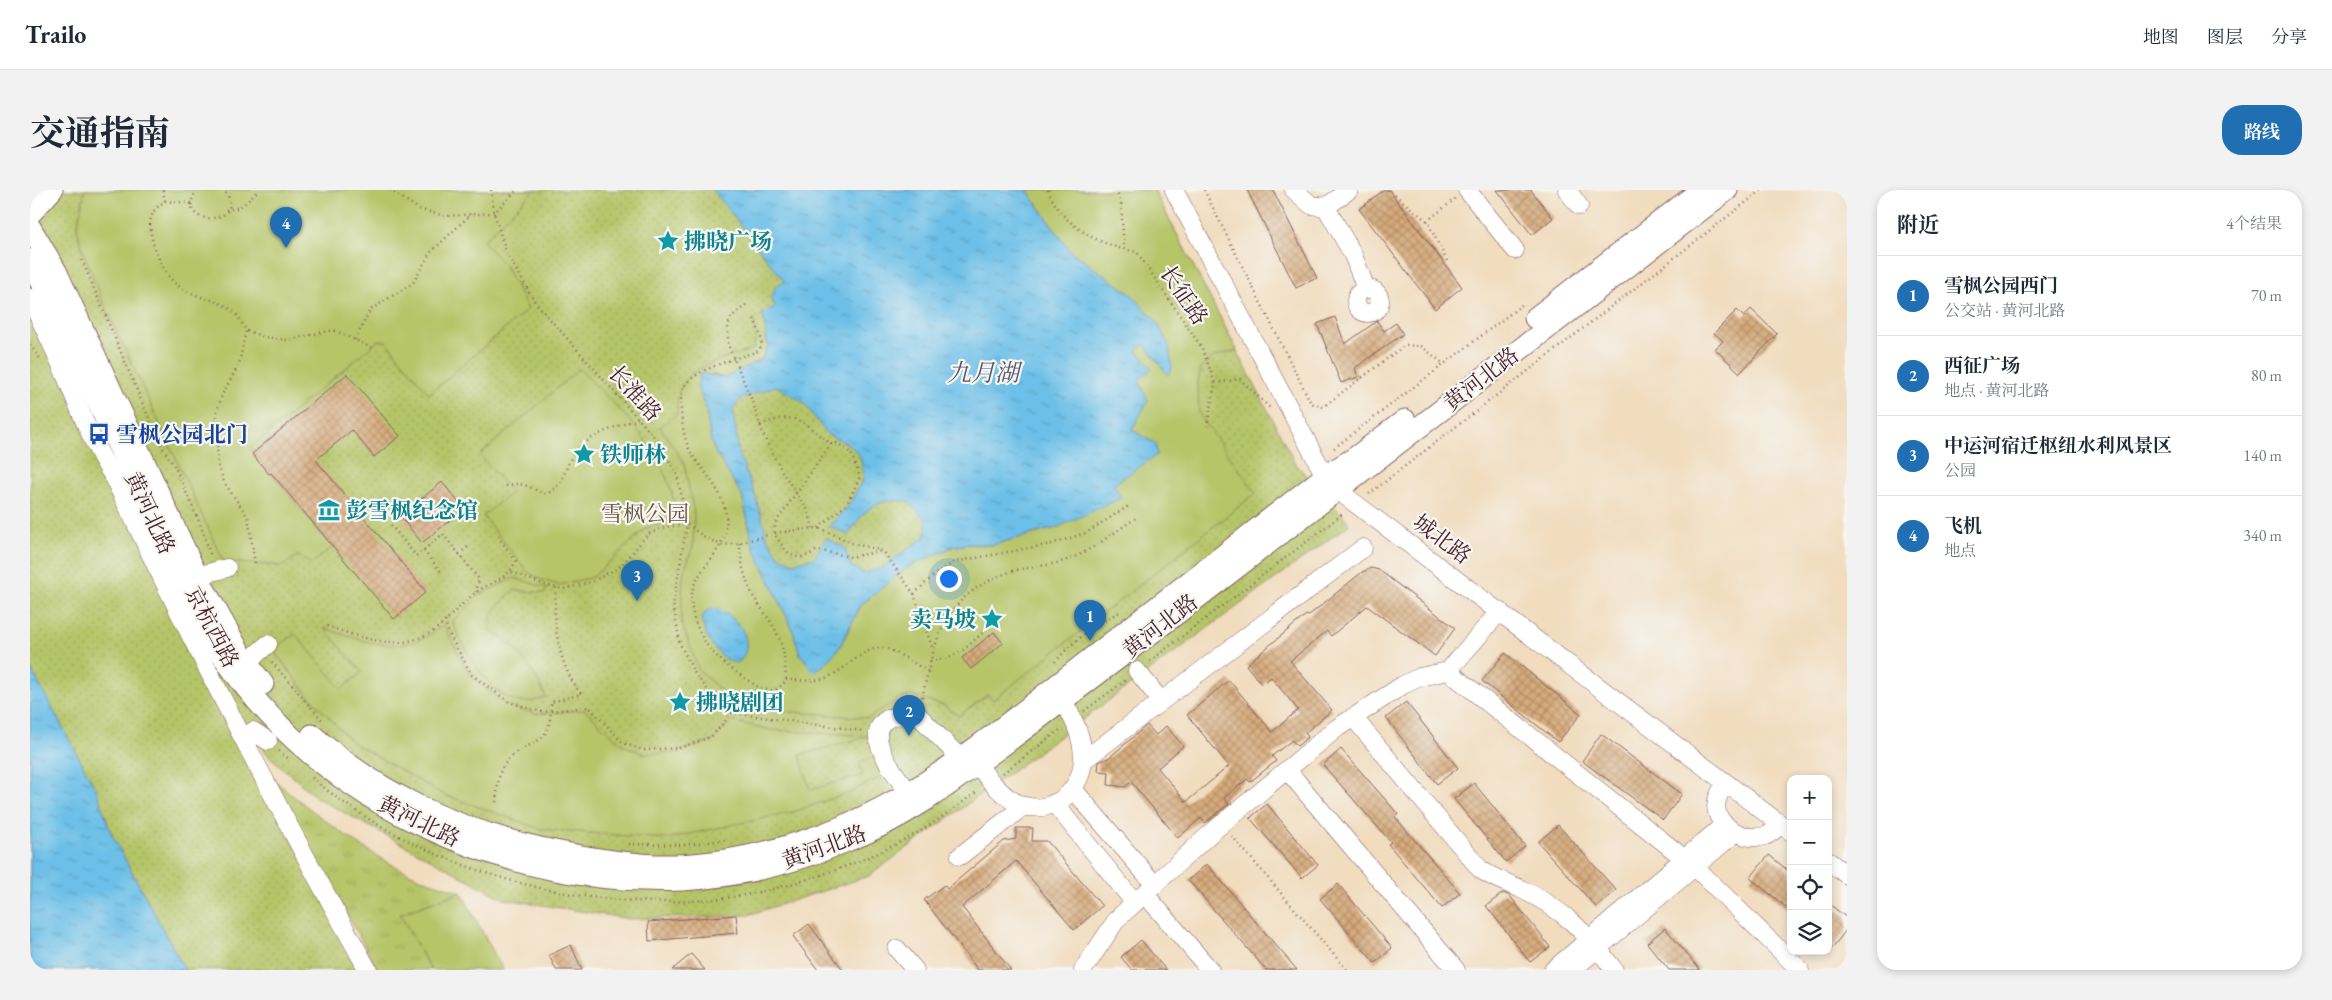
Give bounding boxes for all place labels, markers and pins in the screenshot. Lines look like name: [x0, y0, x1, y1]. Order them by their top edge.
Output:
pin: 4: [270, 207, 302, 248]
place label: 拂晓广场: [684, 227, 772, 256]
place icon: 拂晓广场: [655, 228, 681, 254]
place label: 雪枫公园北门: [116, 420, 248, 449]
bus stop icon: 雪枫公园北门: [86, 421, 112, 447]
place label: 铁师林: [600, 440, 666, 469]
place icon: 铁师林: [571, 441, 597, 467]
place label: 彭雪枫纪念馆: [346, 496, 478, 525]
museum icon: 彭雪枫纪念馆: [316, 497, 342, 523]
pin: 3: [621, 560, 653, 601]
pin: 1: [1074, 600, 1106, 641]
place label: 卖马坡: [910, 605, 976, 634]
place icon: 卖马坡: [979, 606, 1005, 632]
place label: 拂晓剧团: [696, 688, 784, 717]
place icon: 拂晓剧团: [667, 689, 693, 715]
pin: 2: [893, 695, 925, 736]

